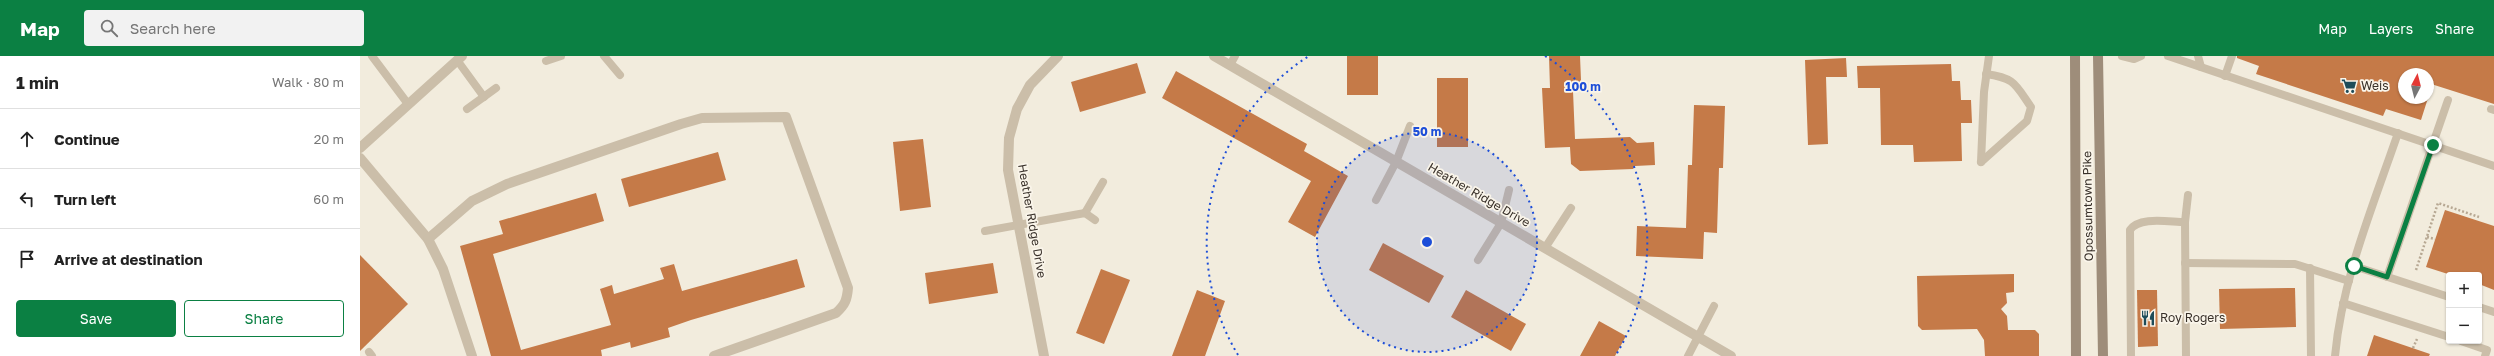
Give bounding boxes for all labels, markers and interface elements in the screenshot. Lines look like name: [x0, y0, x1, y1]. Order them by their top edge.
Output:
search box: [84, 10, 364, 46]
text: Map: [20, 17, 60, 40]
icon: search: [98, 17, 120, 39]
text: Search here: [130, 19, 216, 37]
text: Map: [2318, 20, 2347, 37]
text: Layers: [2369, 20, 2413, 37]
text: Share: [2435, 20, 2474, 37]
north arrow: [2398, 68, 2434, 104]
text: 1 min: [16, 72, 59, 93]
text: Walk · 80 m: [272, 74, 344, 90]
supermarket icon: Weis: [2340, 77, 2358, 95]
place label: Weis: [2361, 78, 2389, 93]
text: 100 m: [1565, 79, 1601, 94]
text: 50 m: [1413, 124, 1441, 139]
icon: ahead: [16, 128, 38, 150]
text: Continue: [54, 130, 120, 148]
text: 20 m: [314, 131, 344, 147]
route end: [2424, 136, 2442, 154]
street label: Opossumtown Pike: [2079, 151, 2096, 261]
street label: Heather Ridge Drive: [1426, 159, 1533, 230]
street label: Heather Ridge Drive: [1015, 163, 1050, 279]
icon: left: [16, 188, 38, 210]
text: Turn left: [54, 190, 116, 208]
text: 60 m: [313, 191, 344, 207]
centre of rings: [1420, 235, 1434, 249]
icon: arrive: [16, 248, 38, 270]
text: Arrive at destination: [54, 250, 203, 268]
route start: [2345, 257, 2363, 275]
map controls: [2446, 272, 2482, 344]
button: +: [2446, 272, 2482, 308]
button: Save: [16, 300, 176, 337]
button: Share: [184, 300, 344, 337]
button: −: [2446, 308, 2482, 344]
restaurant icon: Roy Rogers: [2139, 309, 2157, 327]
place label: Roy Rogers: [2160, 310, 2225, 325]

